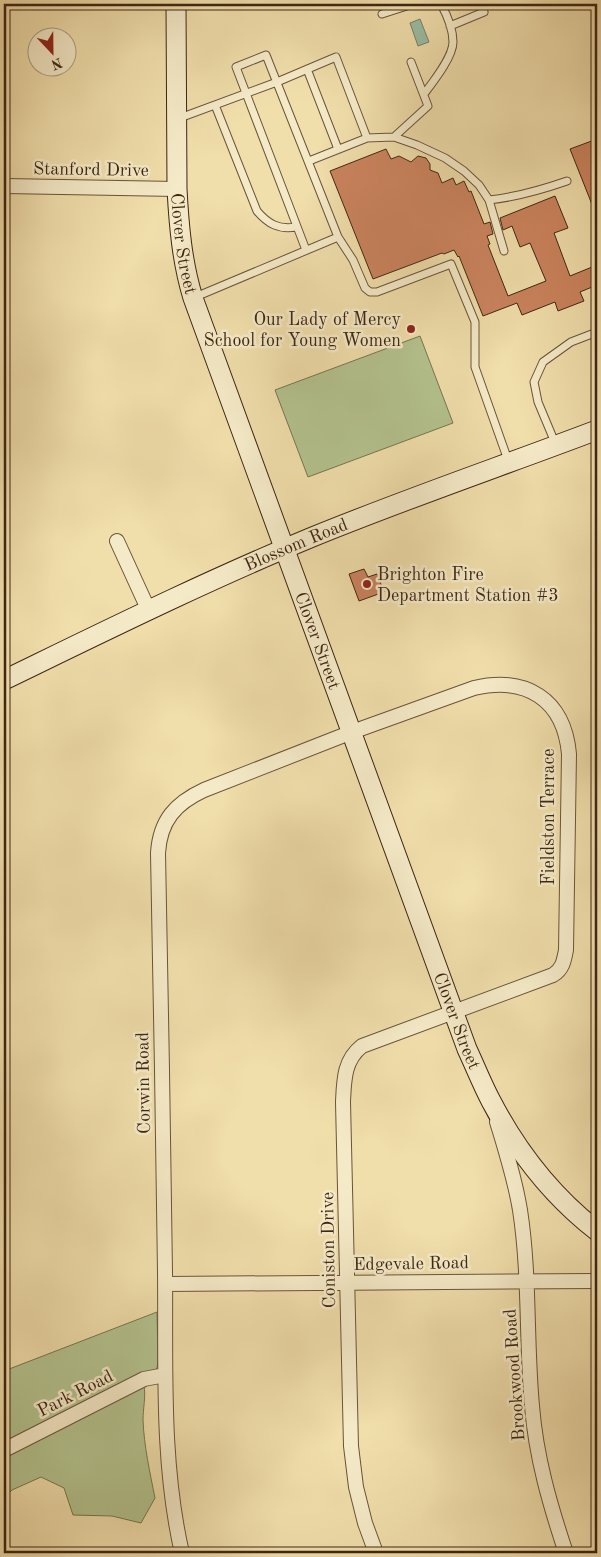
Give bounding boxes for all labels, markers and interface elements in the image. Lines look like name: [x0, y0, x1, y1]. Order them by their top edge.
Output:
north arrow: [28, 28, 78, 78]
text: N: [49, 55, 64, 72]
street label: Stanford Drive: [33, 160, 149, 180]
street label: Clover Street: [167, 192, 199, 296]
place label: Our Lady of Mercy School for Young Women: [204, 311, 401, 350]
marker: Our Lady of Mercy School for Young Women: [405, 323, 417, 335]
street label: Blossom Road: [242, 516, 351, 575]
place label: Brighton Fire Department Station #3: [377, 566, 559, 605]
marker: Brighton Fire Department Station #3: [361, 578, 373, 590]
street label: Clover Street: [291, 590, 343, 692]
street label: Fieldston Terrace: [540, 748, 558, 886]
street label: Clover Street: [430, 970, 483, 1072]
street label: Corwin Road: [134, 1032, 154, 1134]
street label: Coniston Drive: [319, 1192, 339, 1308]
street label: Edgevale Road: [353, 1254, 469, 1274]
street label: Brookwood Road: [501, 1308, 529, 1442]
street label: Park Road: [35, 1367, 116, 1421]

